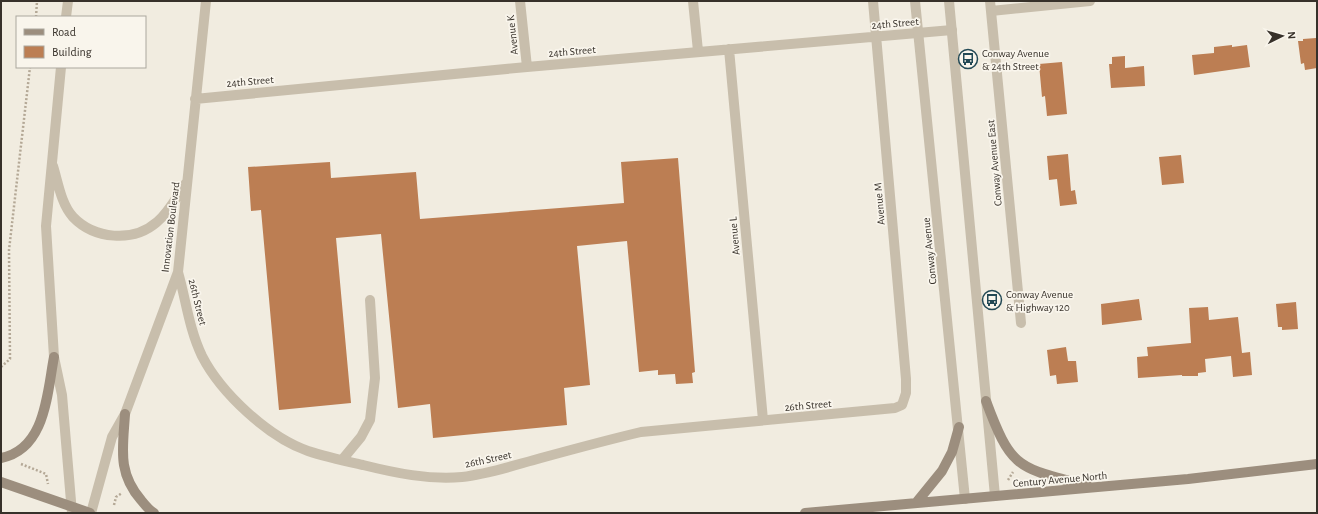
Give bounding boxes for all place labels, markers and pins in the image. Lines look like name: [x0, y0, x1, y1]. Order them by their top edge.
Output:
bus stop icon: Conway Avenue & 24th Street: [957, 48, 979, 70]
place label: Conway Avenue & 24th Street: [982, 48, 1049, 72]
bus stop icon: Conway Avenue & Highway 120: [981, 289, 1003, 311]
place label: Conway Avenue & Highway 120: [1006, 289, 1073, 313]

